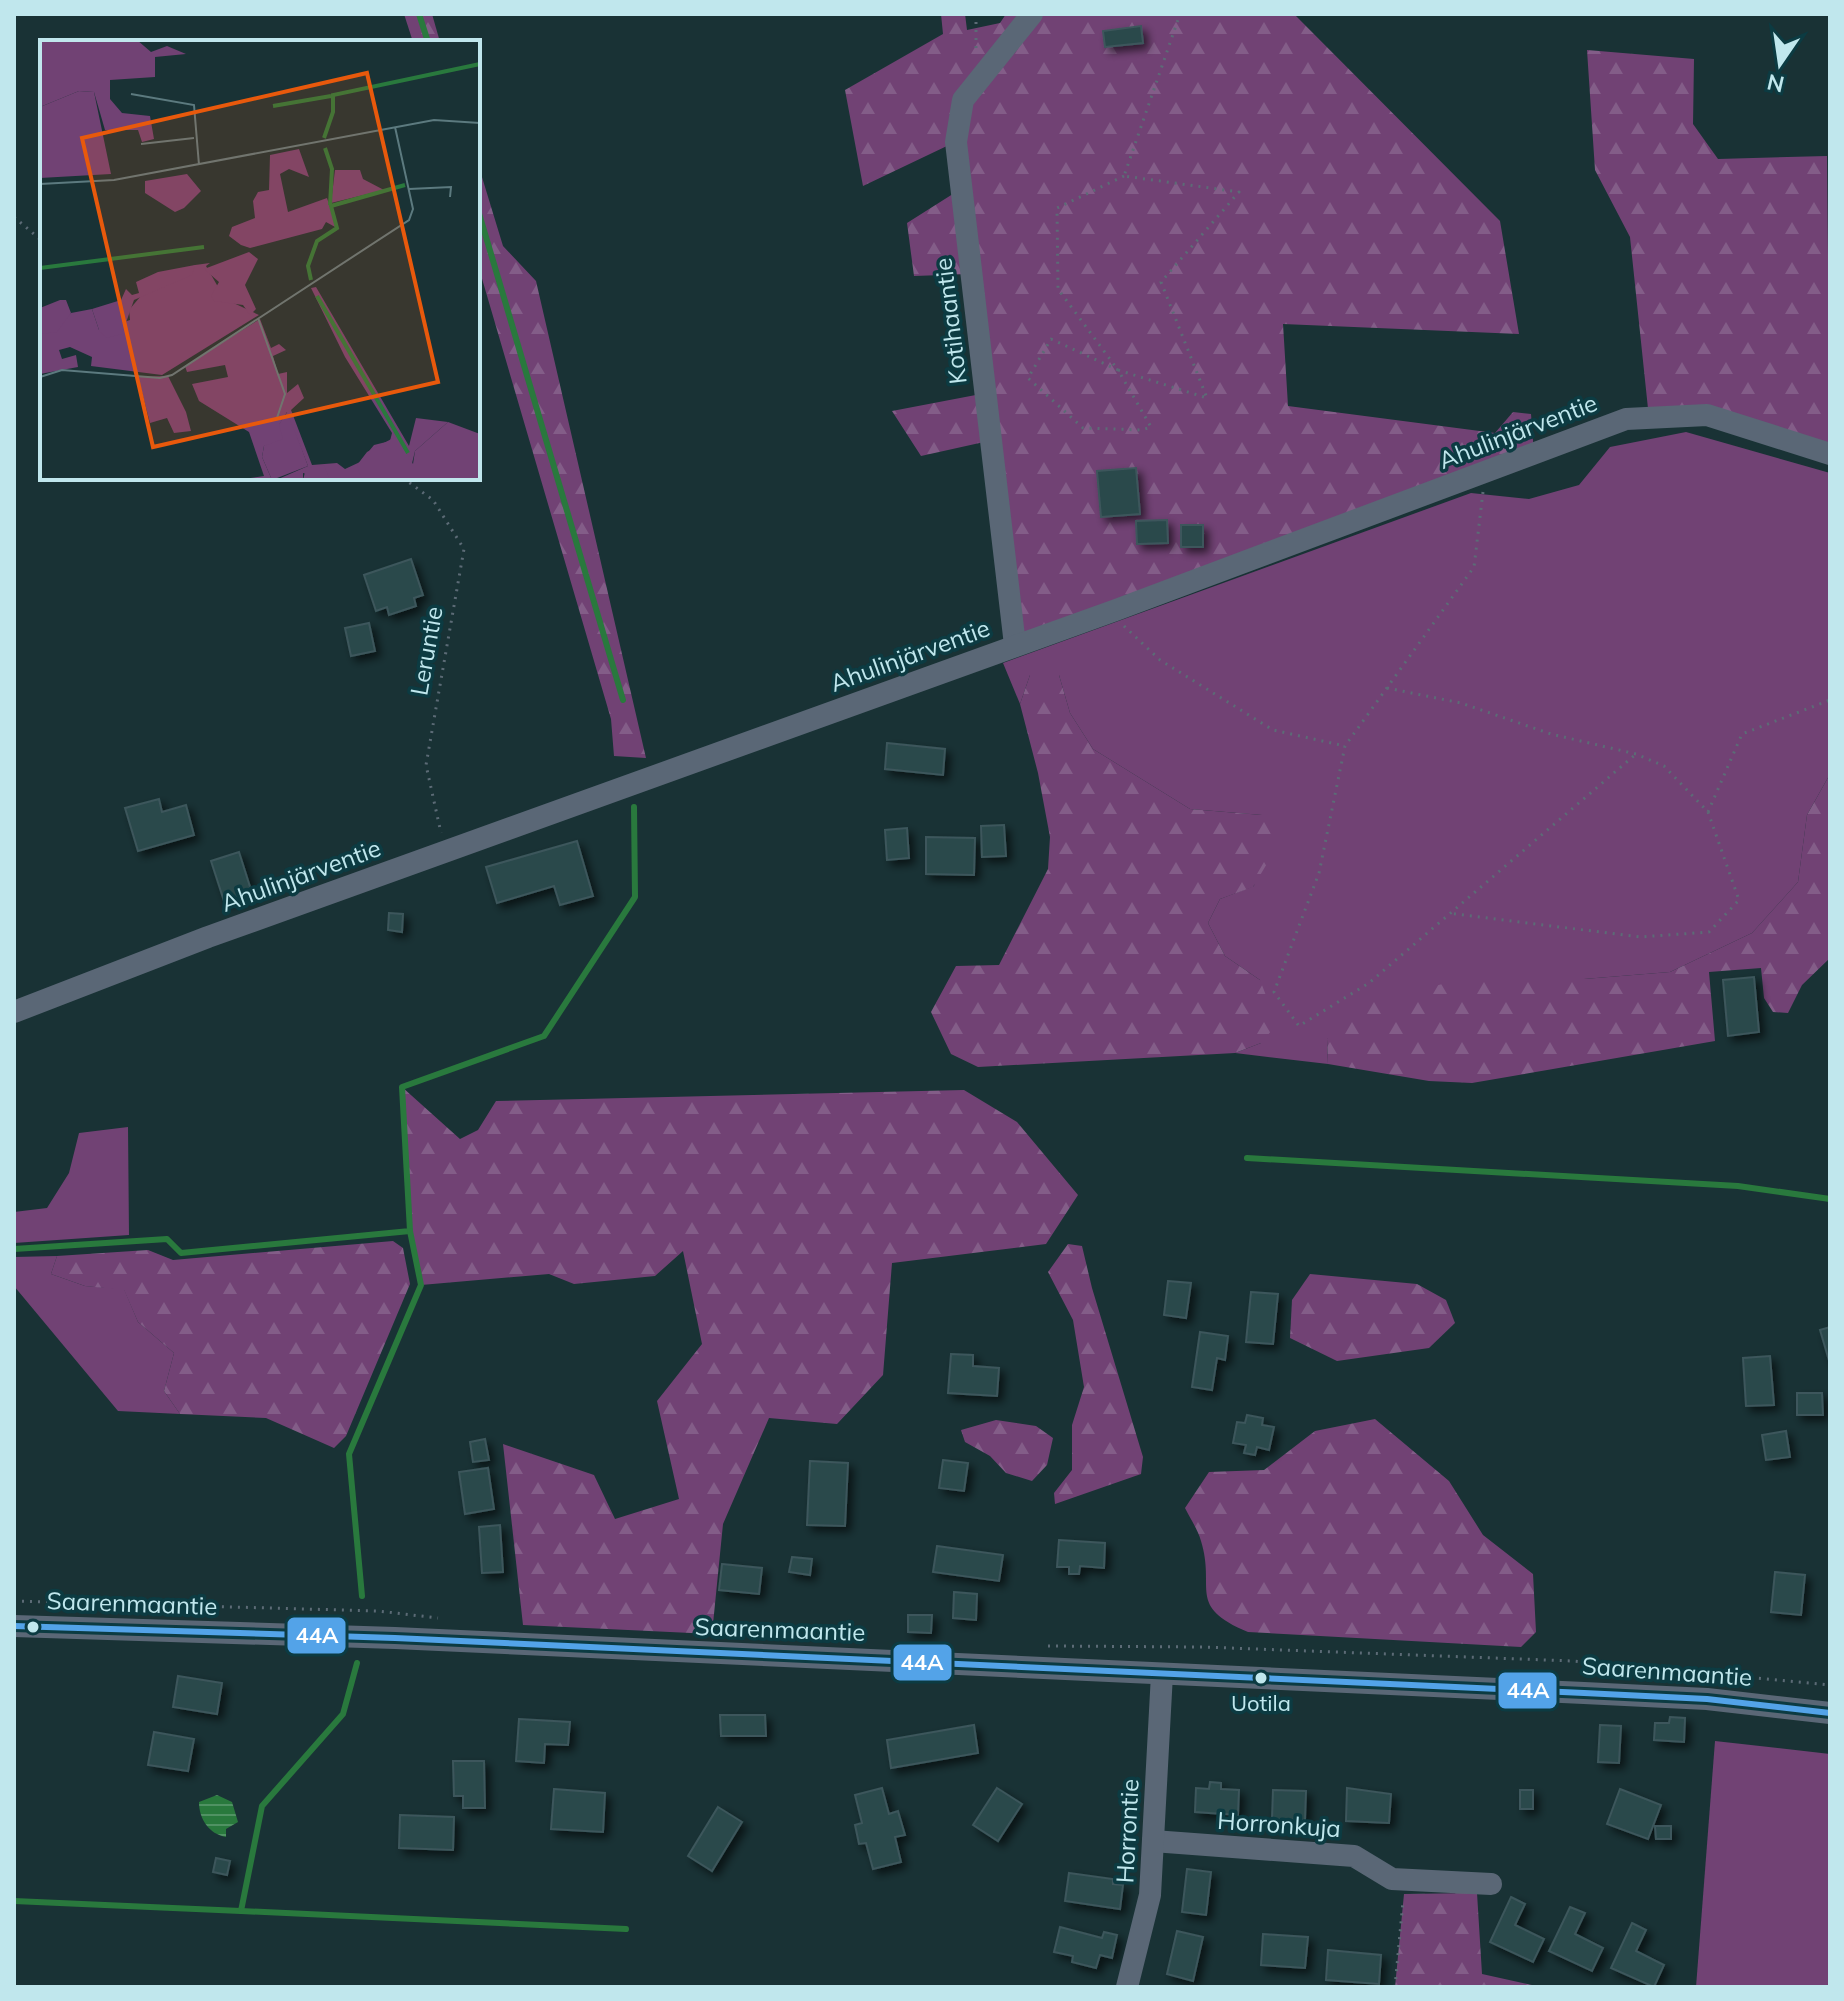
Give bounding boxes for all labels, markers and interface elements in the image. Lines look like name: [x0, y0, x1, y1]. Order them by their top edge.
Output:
north arrow: [1740, 24, 1820, 104]
inset map: [40, 40, 480, 480]
text: N: [1764, 68, 1787, 99]
street label: Kotihaantie: [927, 256, 973, 386]
street label: Ahulinjärventie: [1434, 387, 1601, 475]
street label: Leruntie: [403, 604, 449, 698]
street label: Ahulinjärventie: [826, 612, 993, 698]
street label: Ahulinjärventie: [217, 832, 384, 918]
street label: Saarenmaantie: [46, 1585, 218, 1621]
street label: Saarenmaantie: [694, 1611, 866, 1647]
line badge: 44A: [286, 1616, 347, 1655]
unlabelled marker: [25, 1619, 41, 1635]
text: 44A: [296, 1621, 339, 1649]
line badge: 44A: [892, 1643, 953, 1682]
text: 44A: [901, 1648, 944, 1676]
street label: Saarenmaantie: [1581, 1650, 1753, 1692]
marker: Uotila: [1253, 1670, 1269, 1686]
line badge: 44A: [1497, 1671, 1558, 1710]
text: 44A: [1507, 1676, 1550, 1704]
place label: Uotila: [1231, 1689, 1291, 1717]
street label: Horrontie: [1109, 1778, 1145, 1884]
street label: Horronkuja: [1216, 1805, 1342, 1843]

